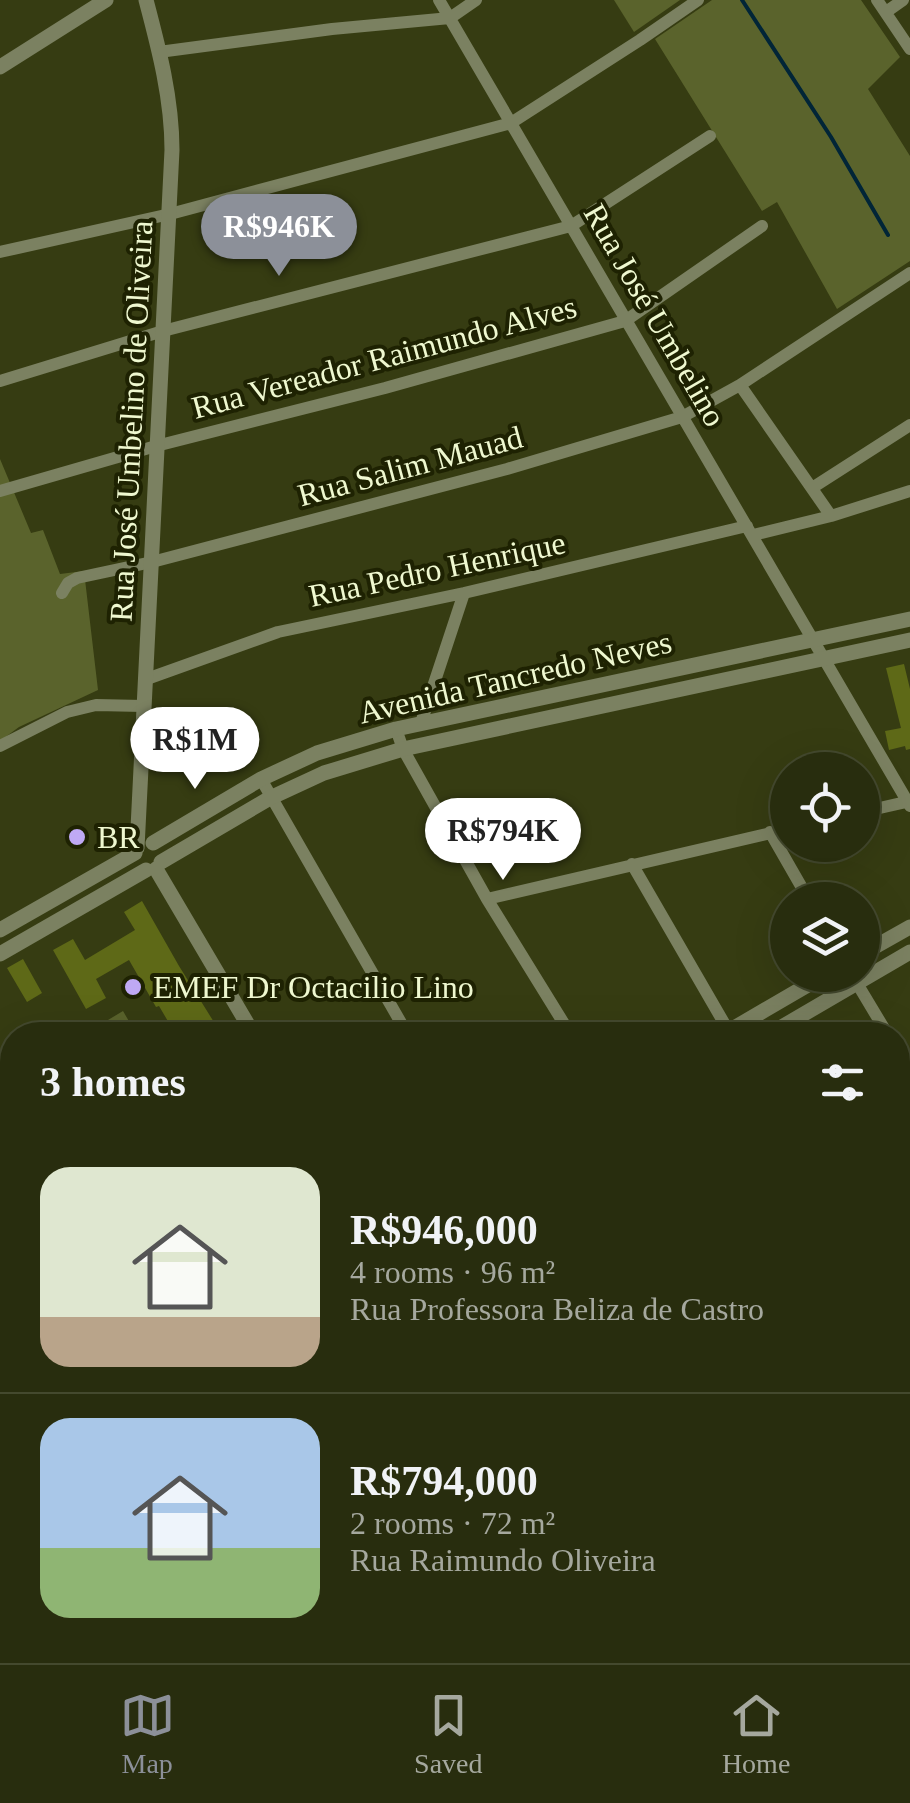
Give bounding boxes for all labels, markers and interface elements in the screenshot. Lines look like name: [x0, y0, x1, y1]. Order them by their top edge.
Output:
pin: R$946K: [198, 194, 360, 279]
street label: Rua José Umbelino: [577, 197, 733, 433]
text: R$946K: [223, 208, 335, 244]
street label: Rua José Umbelino de Oliveira: [103, 219, 159, 623]
street label: Rua Vereador Raimundo Alves: [188, 288, 580, 426]
street label: Rua Salim Mauad: [294, 419, 526, 513]
street label: Rua Pedro Henrique: [305, 524, 569, 614]
street label: Avenida Tancredo Neves: [355, 623, 675, 731]
pin: R$1M: [136, 707, 254, 792]
text: R$1M: [152, 721, 238, 757]
map controls: [770, 752, 880, 992]
button: locate: [770, 752, 880, 862]
pin: R$794K: [422, 798, 584, 883]
text: R$794K: [447, 812, 559, 848]
place label: BR: [97, 819, 140, 855]
marker: BR: [66, 826, 88, 848]
button: layers: [770, 882, 880, 992]
place label: EMEF Dr Octacilio Lino: [153, 969, 474, 1005]
marker: EMEF Dr Octacilio Lino: [122, 976, 144, 998]
icon: filters: [815, 1055, 870, 1110]
text: 3 homes: [40, 1059, 186, 1105]
icon: home: [120, 1207, 240, 1327]
text: R$946,000: [350, 1207, 538, 1253]
text: 4 rooms · 96 m²: [350, 1254, 555, 1290]
text: Rua Professora Beliza de Castro: [350, 1291, 764, 1327]
icon: home: [120, 1458, 240, 1578]
text: R$794,000: [350, 1458, 538, 1504]
text: 2 rooms · 72 m²: [350, 1505, 555, 1541]
text: Rua Raimundo Oliveira: [350, 1542, 656, 1578]
tab: Map: [120, 1688, 175, 1780]
tab: Saved: [414, 1688, 483, 1780]
tab: Home: [722, 1688, 790, 1780]

